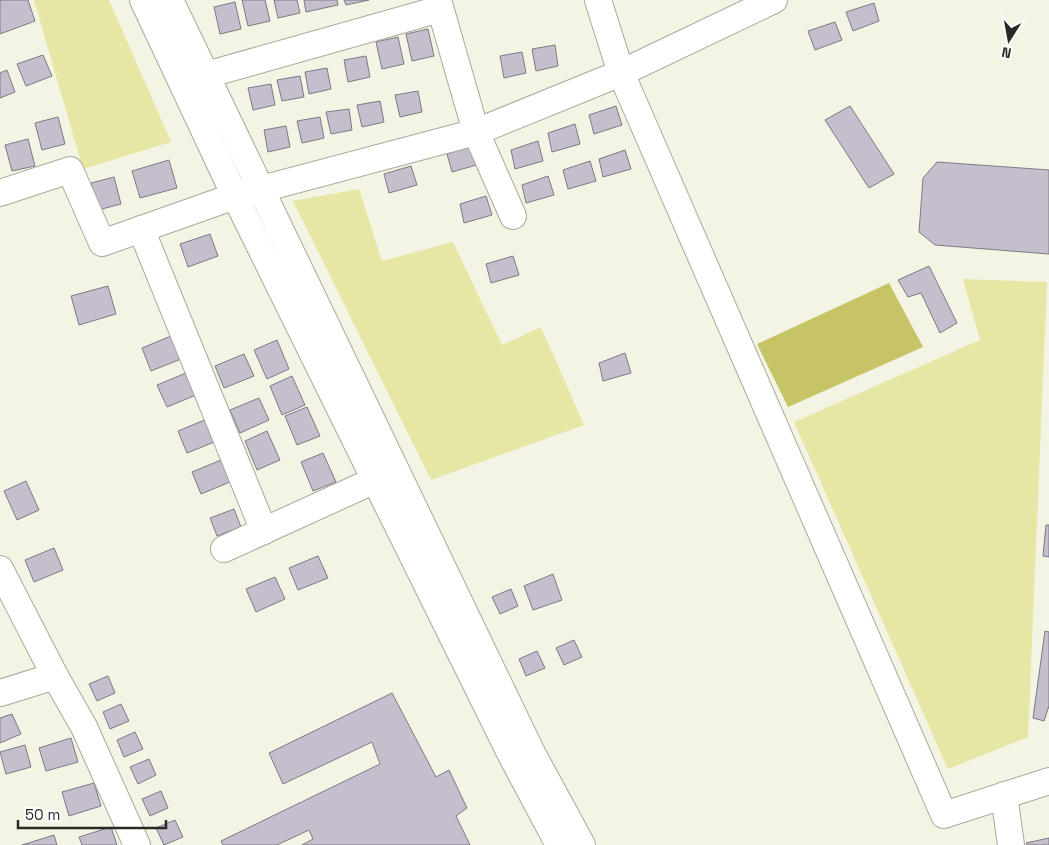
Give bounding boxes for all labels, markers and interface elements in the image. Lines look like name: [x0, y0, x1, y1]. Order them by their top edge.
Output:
north arrow: [984, 15, 1034, 65]
text: N: [1000, 43, 1013, 62]
scale bar: [18, 798, 165, 830]
text: 50 m: [25, 805, 60, 824]

